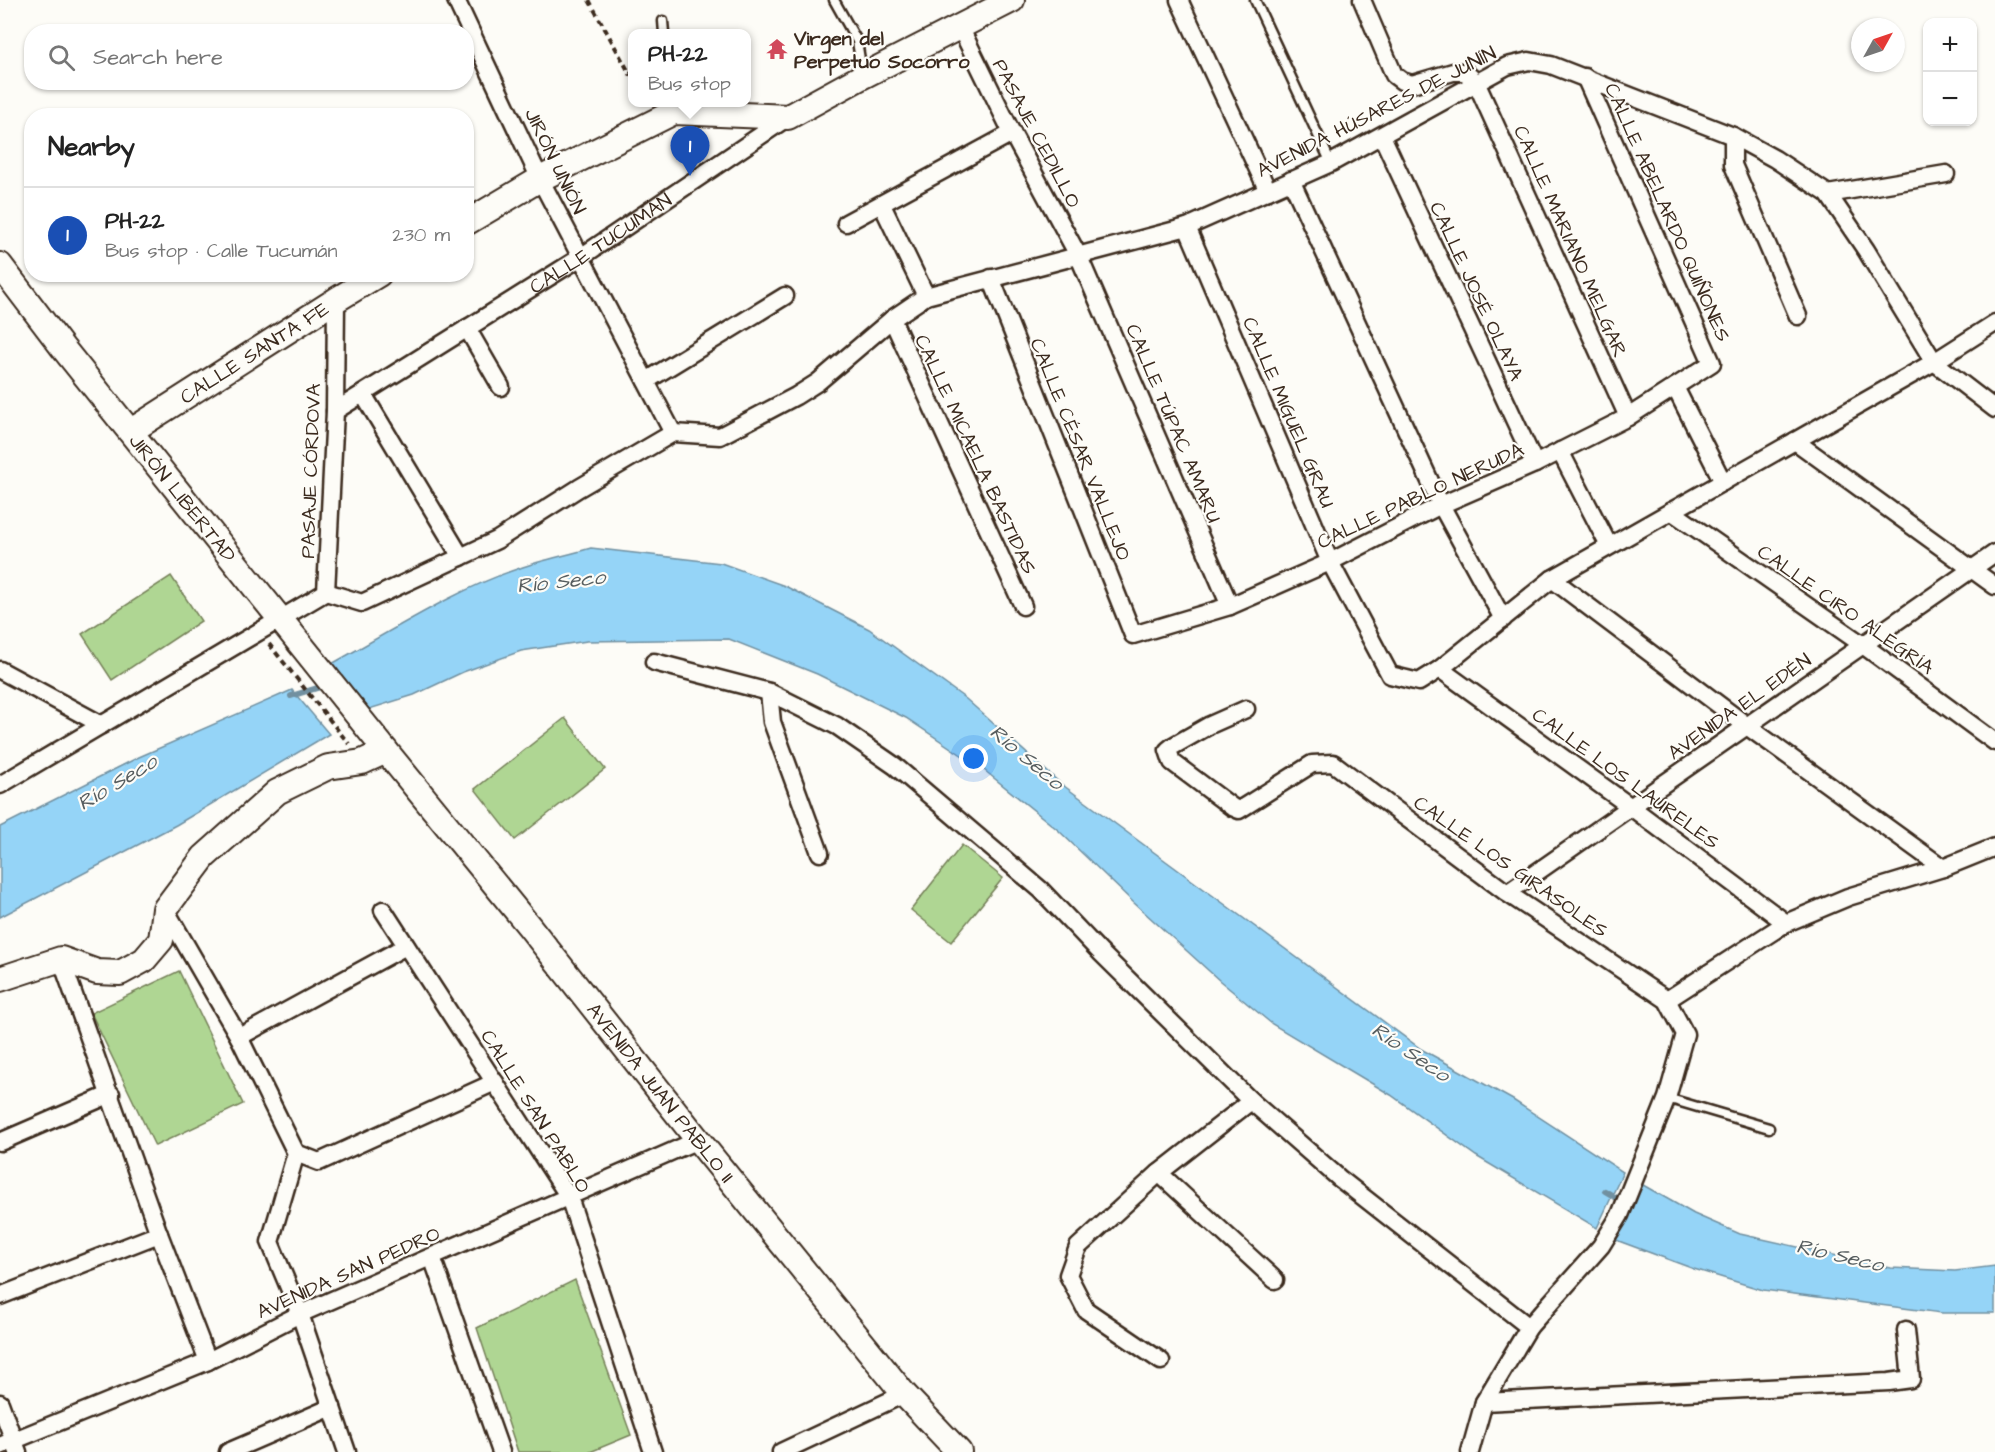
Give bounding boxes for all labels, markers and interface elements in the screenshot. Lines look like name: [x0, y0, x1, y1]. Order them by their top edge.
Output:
north arrow: [1851, 18, 1905, 72]
map controls: [1923, 18, 1977, 126]
button: +: [1923, 18, 1977, 72]
search box: [24, 24, 474, 90]
place label: Virgen del Perpetuo Socorro: [793, 25, 970, 76]
popup: [628, 29, 751, 107]
temple icon: Virgen del Perpetuo Socorro: [765, 37, 789, 61]
text: PH-22: [648, 39, 707, 70]
street label: AVENIDA HÚSARES DE JUNÍN: [1252, 39, 1501, 185]
icon: search: [45, 41, 78, 74]
text: Search here: [93, 42, 223, 73]
street label: PASAJE CEDILLO: [985, 54, 1087, 213]
text: Bus stop: [648, 70, 731, 98]
button: −: [1923, 72, 1977, 126]
street label: CALLE ABELARDO QUIÑONES: [1597, 79, 1737, 346]
street label: JIRÓN UNIÓN: [517, 104, 593, 219]
street label: CALLE MARIANO MELGAR: [1506, 121, 1634, 362]
pin: 1: [670, 126, 710, 176]
text: Nearby: [48, 129, 135, 165]
street label: CALLE TUCUMÁN: [524, 187, 678, 301]
street label: CALLE JOSÉ OLAYA: [1422, 197, 1530, 386]
text: PH-22: [105, 206, 164, 237]
text: 1: [66, 221, 69, 249]
text: 230 m: [392, 221, 450, 249]
text: Bus stop · Calle Tucumán: [105, 237, 337, 265]
street label: CALLE SANTA FE: [175, 295, 335, 411]
street label: CALLE MIGUEL GRAU: [1235, 313, 1341, 512]
street label: CALLE TÚPAC AMARU: [1118, 320, 1228, 527]
street label: CALLE MICAELA BASTIDAS: [907, 330, 1043, 579]
street label: CALLE CÉSAR VALLEJO: [1023, 334, 1138, 565]
street label: PASAJE CÓRDOVA: [294, 383, 328, 559]
street label: JIRÓN LIBERTAD: [122, 428, 242, 568]
street label: CALLE PABLO NERUDA: [1312, 436, 1529, 556]
street label: CALLE CIRO ALEGRÍA: [1751, 538, 1940, 682]
water label: Río Seco: [516, 562, 609, 601]
street label: AVENIDA EL EDÉN: [1662, 647, 1817, 767]
street label: CALLE LOS LAURELES: [1526, 701, 1725, 856]
water label: Río Seco: [984, 718, 1072, 798]
your location: [959, 744, 988, 773]
water label: Río Seco: [72, 746, 164, 818]
street label: CALLE LOS GIRASOLES: [1408, 789, 1613, 945]
street label: AVENIDA JUAN PABLO II: [580, 997, 740, 1189]
water label: Río Seco: [1366, 1016, 1457, 1090]
street label: CALLE SAN PABLO: [474, 1024, 597, 1199]
street label: AVENIDA SAN PEDRO: [252, 1220, 445, 1326]
water label: Río Seco: [1794, 1231, 1888, 1280]

